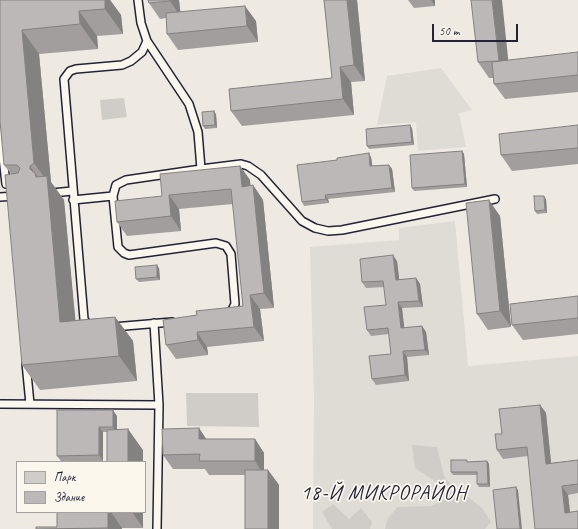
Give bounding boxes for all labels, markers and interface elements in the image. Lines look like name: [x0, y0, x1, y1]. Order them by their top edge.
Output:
scale bar: [434, 16, 520, 42]
text: 50 m: [439, 23, 459, 39]
legend: [16, 461, 146, 513]
text: Парк: [54, 469, 75, 485]
district label: 18-Й МИКРОРАЙОН: [301, 482, 467, 506]
text: Здание: [54, 489, 84, 505]

